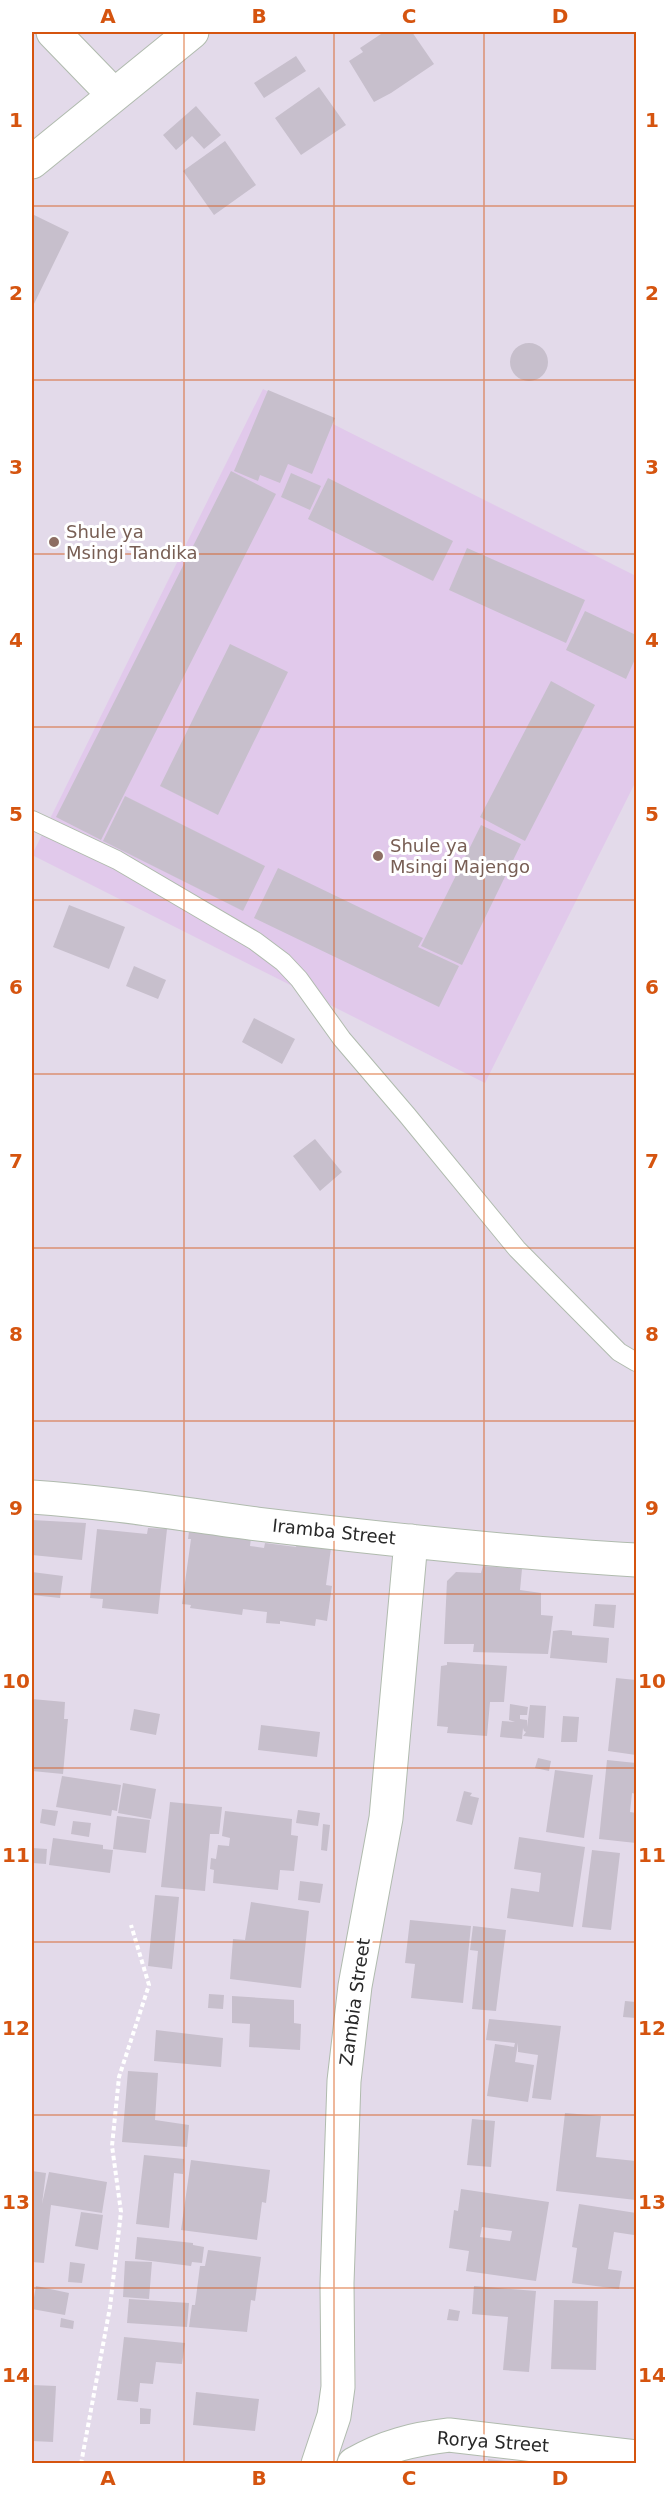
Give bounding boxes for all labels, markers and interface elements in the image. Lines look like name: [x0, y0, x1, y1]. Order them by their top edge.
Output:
text: A: [100, 4, 116, 28]
text: B: [251, 4, 267, 28]
text: C: [402, 4, 416, 28]
text: D: [552, 4, 568, 28]
text: 1: [9, 108, 23, 132]
text: 1: [645, 108, 659, 132]
text: 2: [9, 281, 23, 305]
text: 2: [645, 281, 659, 305]
text: 3: [9, 455, 23, 479]
text: 3: [645, 455, 659, 479]
place label: Shule ya Msingi Tandika: [66, 521, 197, 563]
marker: Shule ya Msingi Tandika: [47, 535, 61, 549]
text: 4: [9, 628, 23, 652]
text: 4: [645, 628, 659, 652]
text: 5: [9, 802, 23, 826]
text: 5: [645, 802, 659, 826]
place label: Shule ya Msingi Majengo: [390, 835, 530, 877]
marker: Shule ya Msingi Majengo: [371, 849, 385, 863]
text: 6: [9, 975, 23, 999]
text: 6: [645, 975, 659, 999]
text: 7: [9, 1149, 23, 1173]
text: 7: [645, 1149, 659, 1173]
text: 8: [9, 1322, 23, 1346]
text: 8: [645, 1322, 659, 1346]
text: 9: [9, 1496, 23, 1520]
text: 9: [645, 1496, 659, 1520]
street label: Iramba Street: [271, 1515, 397, 1548]
text: 10: [2, 1669, 30, 1693]
text: 10: [638, 1669, 666, 1693]
text: 11: [2, 1843, 30, 1867]
text: 11: [638, 1843, 666, 1867]
street label: Zambia Street: [335, 1937, 374, 2067]
text: 12: [2, 2016, 30, 2040]
text: 12: [638, 2016, 666, 2040]
text: 13: [2, 2190, 30, 2214]
text: 13: [638, 2190, 666, 2214]
text: 14: [2, 2363, 30, 2387]
text: 14: [638, 2363, 666, 2387]
street label: Rorya Street: [436, 2427, 550, 2456]
text: A: [100, 2466, 116, 2490]
text: B: [251, 2466, 267, 2490]
text: C: [402, 2466, 416, 2490]
text: D: [552, 2466, 568, 2490]

